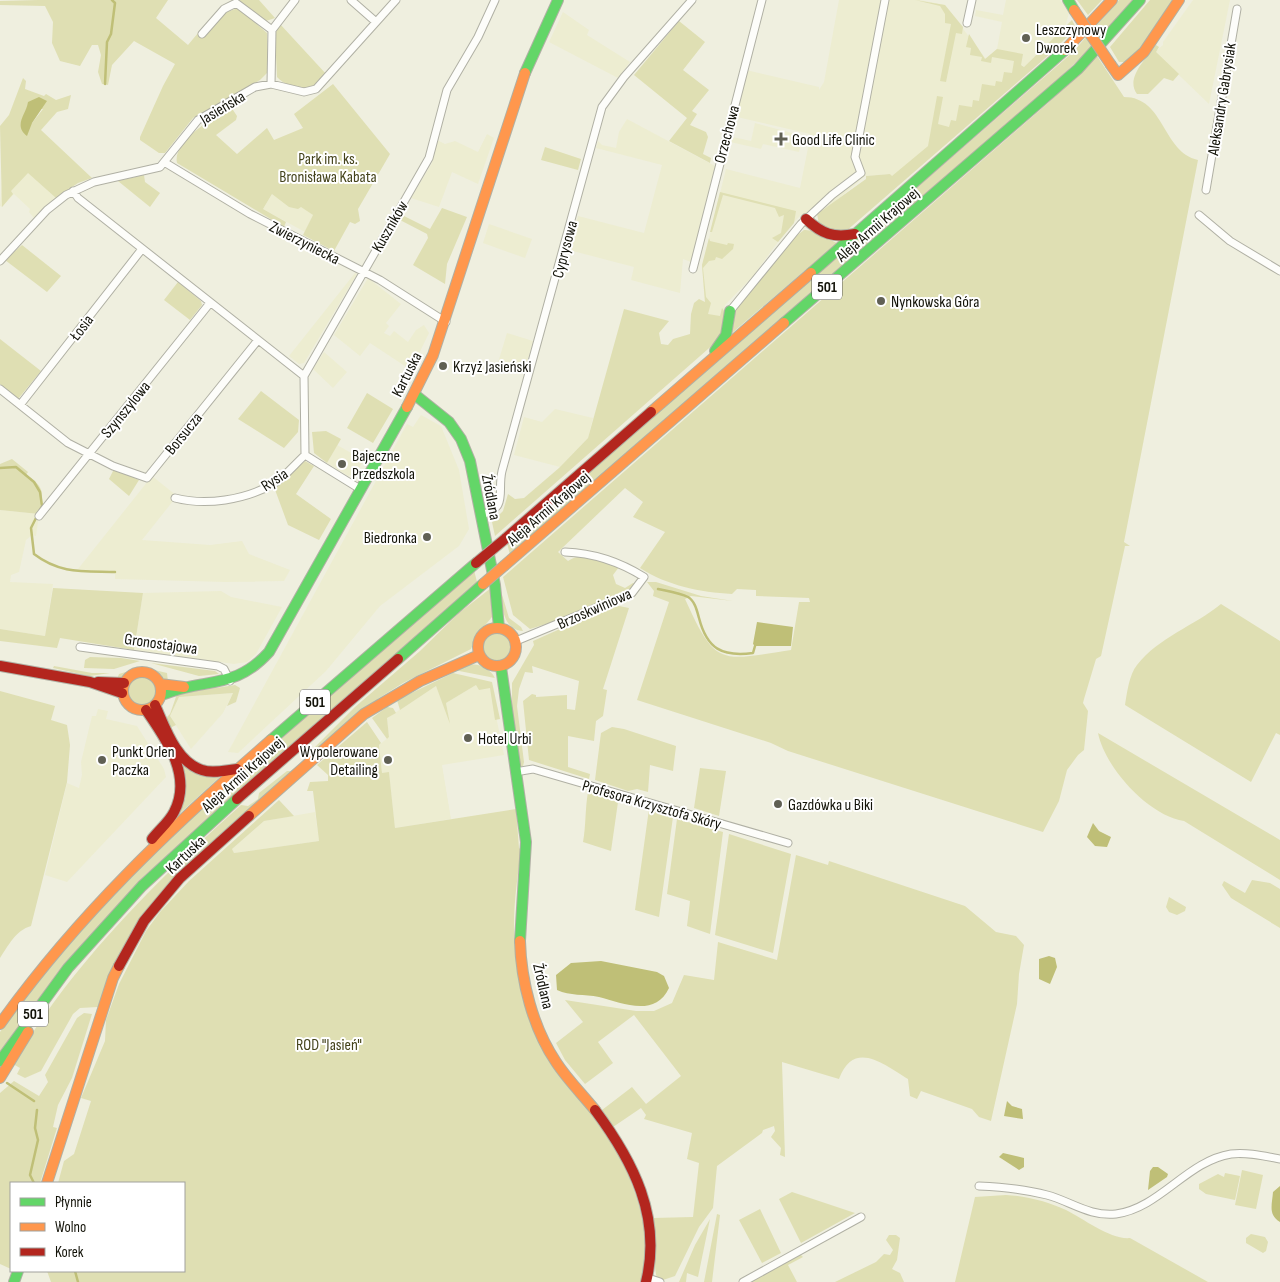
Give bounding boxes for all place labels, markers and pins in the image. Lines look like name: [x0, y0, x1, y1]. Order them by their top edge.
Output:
place label: Leszczynowy Dworek: [1036, 21, 1106, 58]
marker: Leszczynowy Dworek: [1020, 32, 1032, 44]
place label: Good Life Clinic: [792, 131, 875, 150]
marker: Good Life Clinic: [774, 132, 788, 146]
place label: Nynkowska Góra: [891, 293, 979, 312]
marker: Nynkowska Góra: [875, 295, 887, 307]
place label: Krzyż Jasieński: [453, 358, 531, 377]
marker: Krzyż Jasieński: [437, 360, 449, 372]
place label: Bajeczne Przedszkola: [352, 447, 415, 484]
marker: Bajeczne Przedszkola: [336, 458, 348, 470]
place label: Biedronka: [364, 529, 417, 548]
marker: Biedronka: [421, 531, 433, 543]
place label: Hotel Urbi: [478, 730, 532, 749]
marker: Hotel Urbi: [462, 732, 474, 744]
place label: Punkt Orlen Paczka: [112, 743, 175, 780]
place label: Wypolerowane Detailing: [300, 743, 378, 780]
marker: Punkt Orlen Paczka: [96, 754, 108, 766]
marker: Wypolerowane Detailing: [382, 754, 394, 766]
place label: Gazdówka u Biki: [788, 796, 873, 815]
marker: Gazdówka u Biki: [772, 798, 784, 810]

